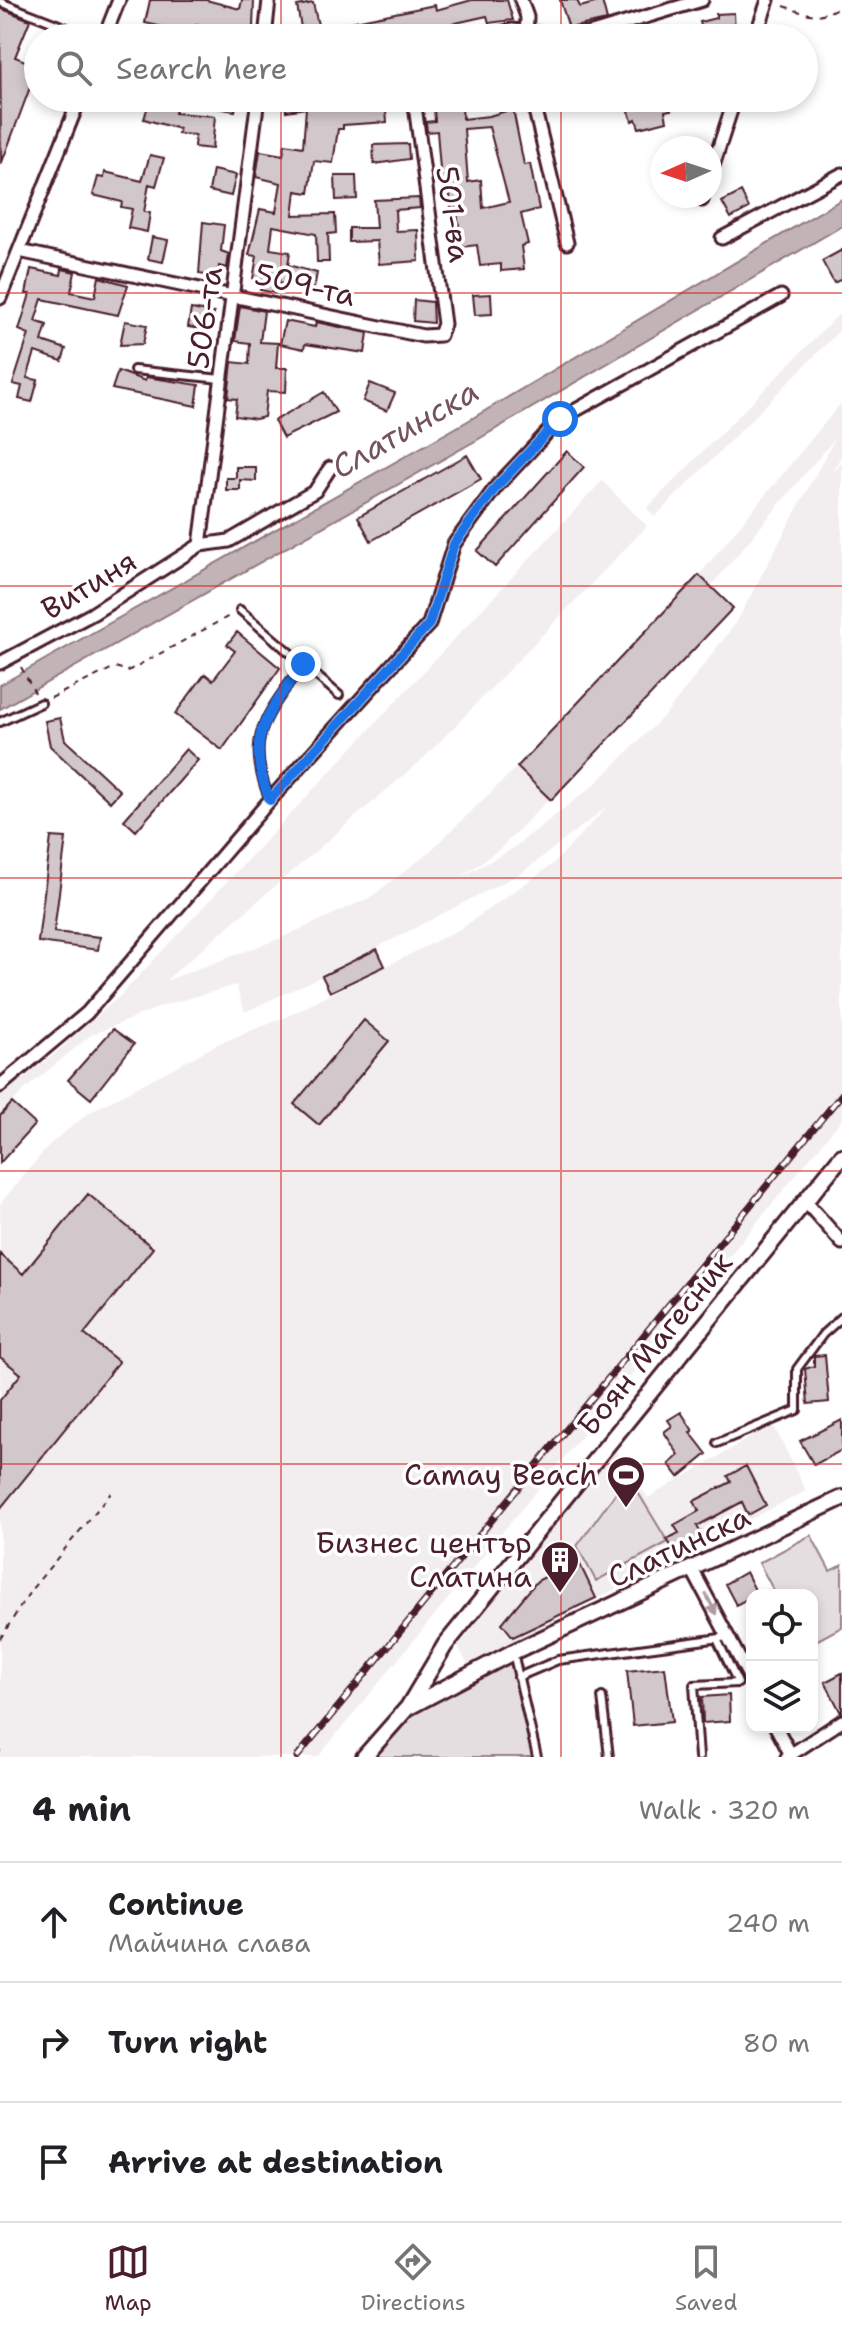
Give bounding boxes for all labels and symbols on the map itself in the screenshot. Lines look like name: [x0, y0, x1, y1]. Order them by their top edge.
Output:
north arrow: [650, 136, 722, 208]
street label: 501-ва: [426, 163, 481, 265]
street label: 509-та: [251, 253, 360, 316]
street label: 506-та: [177, 264, 232, 372]
water label: Слатинска: [323, 369, 486, 488]
route start: [542, 401, 578, 437]
street label: Витиня: [34, 540, 144, 629]
route end: [285, 646, 321, 682]
street label: Боян Магесник: [568, 1243, 742, 1444]
place label: Camay Beach: [404, 1454, 598, 1495]
sports icon: Camay Beach: [605, 1454, 647, 1509]
street label: Слатинска: [601, 1496, 757, 1597]
place label: Бизнес център Слатина: [316, 1522, 532, 1597]
building icon: Бизнес център Слатина: [539, 1539, 581, 1594]
one-way arrow: [704, 1592, 717, 1615]

